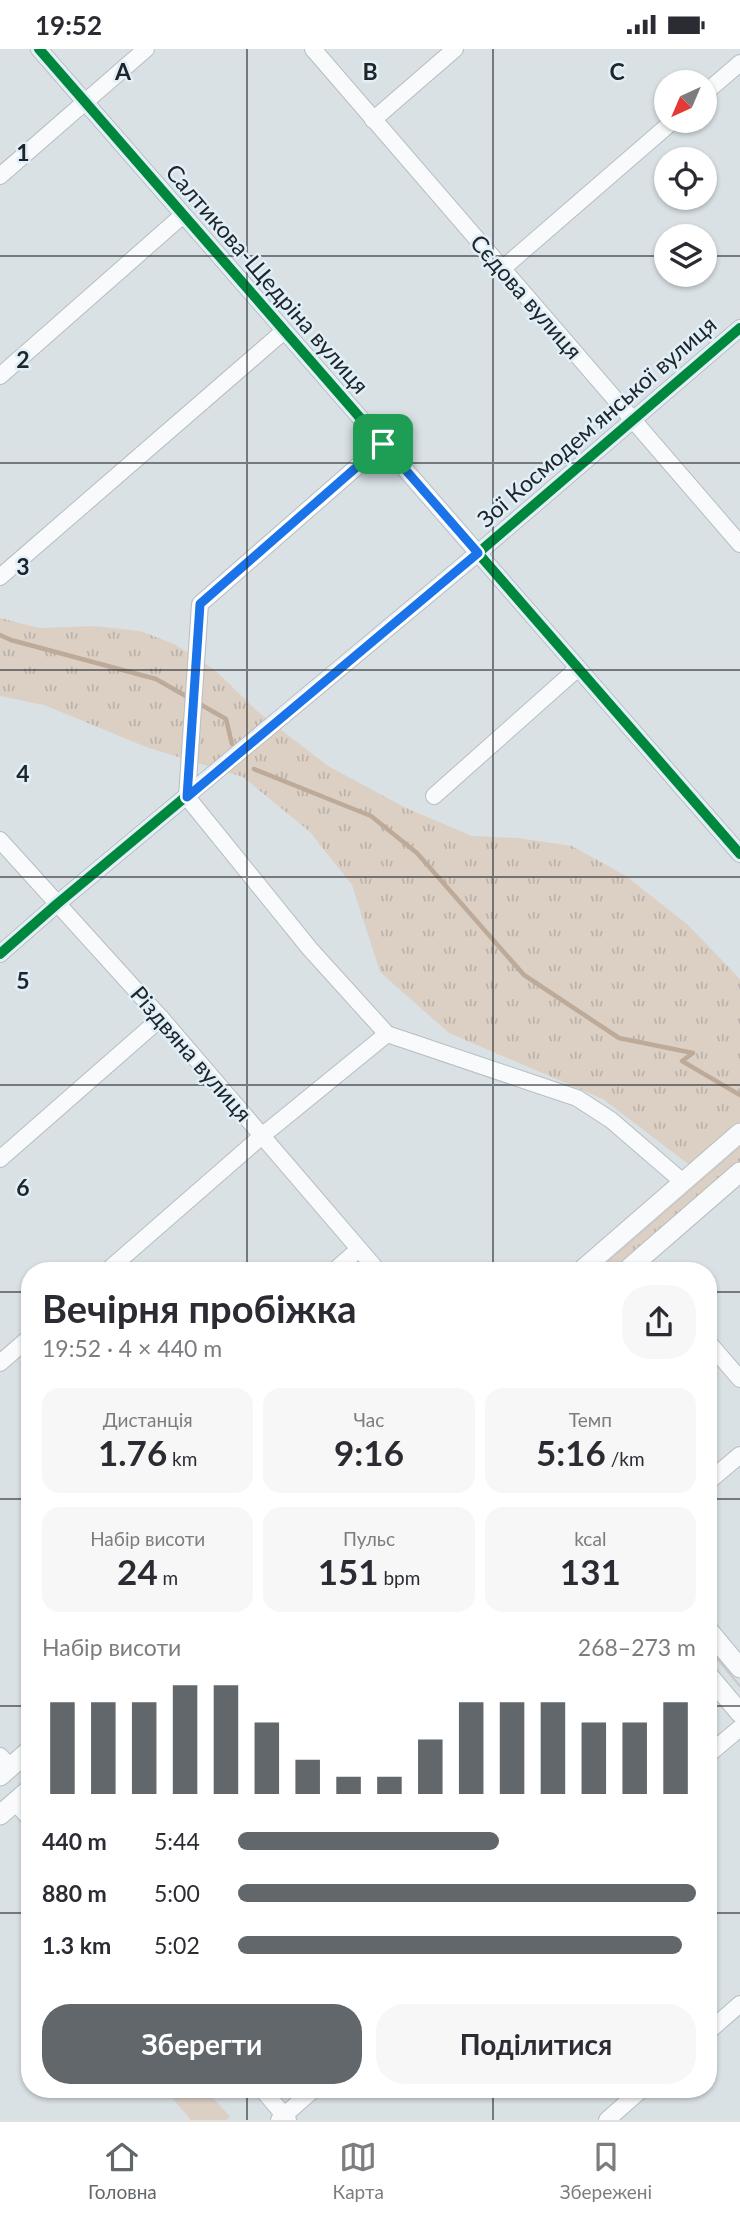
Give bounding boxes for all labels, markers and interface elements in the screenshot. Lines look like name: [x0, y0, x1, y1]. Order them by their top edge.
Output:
text: 19:52: [35, 9, 102, 41]
text: A: [114, 57, 132, 85]
text: B: [362, 57, 378, 85]
text: C: [609, 57, 625, 85]
north arrow: [654, 70, 718, 133]
map controls: [654, 70, 717, 287]
text: 1: [16, 138, 30, 166]
button: locate: [654, 147, 717, 210]
street label: Салтикова-Щедріна вулиця: [160, 158, 375, 399]
button: layers: [654, 224, 717, 287]
street label: Сєдова вулиця: [465, 228, 588, 364]
street label: Зої Космодем’янської вулиця: [471, 310, 722, 533]
text: 2: [16, 345, 30, 373]
pin: [353, 414, 413, 474]
icon: arrive: [364, 425, 402, 463]
text: 3: [16, 552, 30, 580]
text: 4: [16, 759, 30, 787]
text: 5: [16, 966, 30, 994]
street label: Різдвяна вулиця: [125, 980, 258, 1127]
text: 6: [16, 1173, 30, 1201]
text: Вечірня пробіжка: [42, 1285, 357, 1331]
button: share: [622, 1285, 696, 1359]
text: 19:52 · 4 × 440 m: [42, 1334, 222, 1362]
text: Дистанція: [103, 1408, 193, 1431]
text: Час: [354, 1408, 384, 1431]
text: Темп: [569, 1408, 612, 1431]
text: 1.76: [98, 1431, 167, 1473]
text: 9:16: [334, 1431, 404, 1473]
text: 5:16: [536, 1431, 606, 1473]
text: km: [167, 1447, 197, 1470]
text: /km: [606, 1447, 645, 1470]
text: Набір висоти: [90, 1527, 205, 1550]
text: Пульс: [343, 1527, 395, 1550]
text: kcal: [574, 1527, 606, 1550]
text: 24: [117, 1550, 158, 1592]
text: 151: [318, 1550, 379, 1592]
text: 131: [560, 1550, 621, 1592]
text: m: [158, 1566, 178, 1589]
text: bpm: [379, 1566, 420, 1589]
text: Набір висоти: [42, 1633, 181, 1661]
text: 268–273 m: [578, 1633, 696, 1661]
text: 440 m: [42, 1827, 107, 1855]
text: 5:44: [154, 1827, 200, 1855]
text: 880 m: [42, 1879, 107, 1907]
text: 5:00: [154, 1879, 200, 1907]
text: 1.3 km: [42, 1931, 111, 1959]
text: 5:02: [154, 1931, 200, 1959]
button: Зберегти: [42, 2004, 362, 2084]
button: Поділитися: [376, 2004, 696, 2084]
tab: Головна: [88, 2138, 157, 2203]
tab: Карта: [333, 2138, 384, 2203]
tab: Збережені: [560, 2138, 652, 2203]

